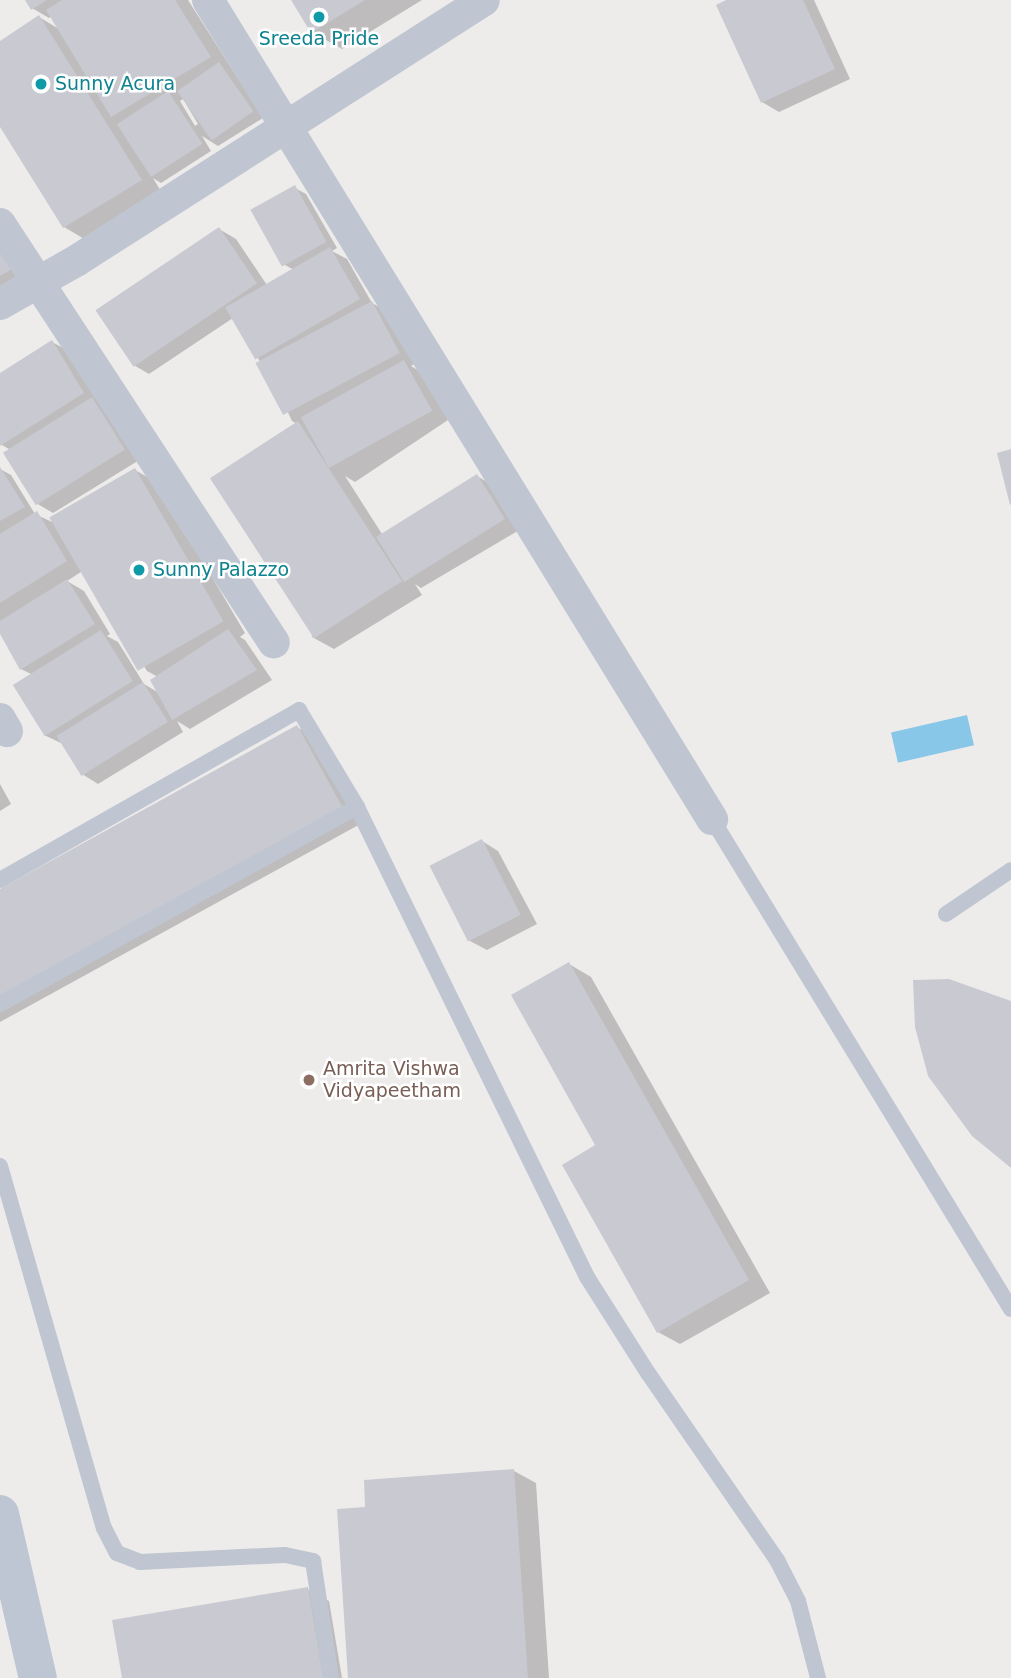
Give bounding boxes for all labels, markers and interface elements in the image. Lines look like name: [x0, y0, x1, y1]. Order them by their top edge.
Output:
marker: Sreeda Pride: [311, 9, 327, 25]
place label: Sreeda Pride: [259, 28, 379, 50]
place label: Sunny Acura: [55, 73, 175, 95]
marker: Sunny Acura: [33, 76, 49, 92]
place label: Sunny Palazzo: [153, 559, 289, 581]
marker: Sunny Palazzo: [131, 562, 147, 578]
place label: Amrita Vishwa Vidyapeetham: [323, 1058, 461, 1102]
marker: Amrita Vishwa Vidyapeetham: [301, 1072, 317, 1088]

